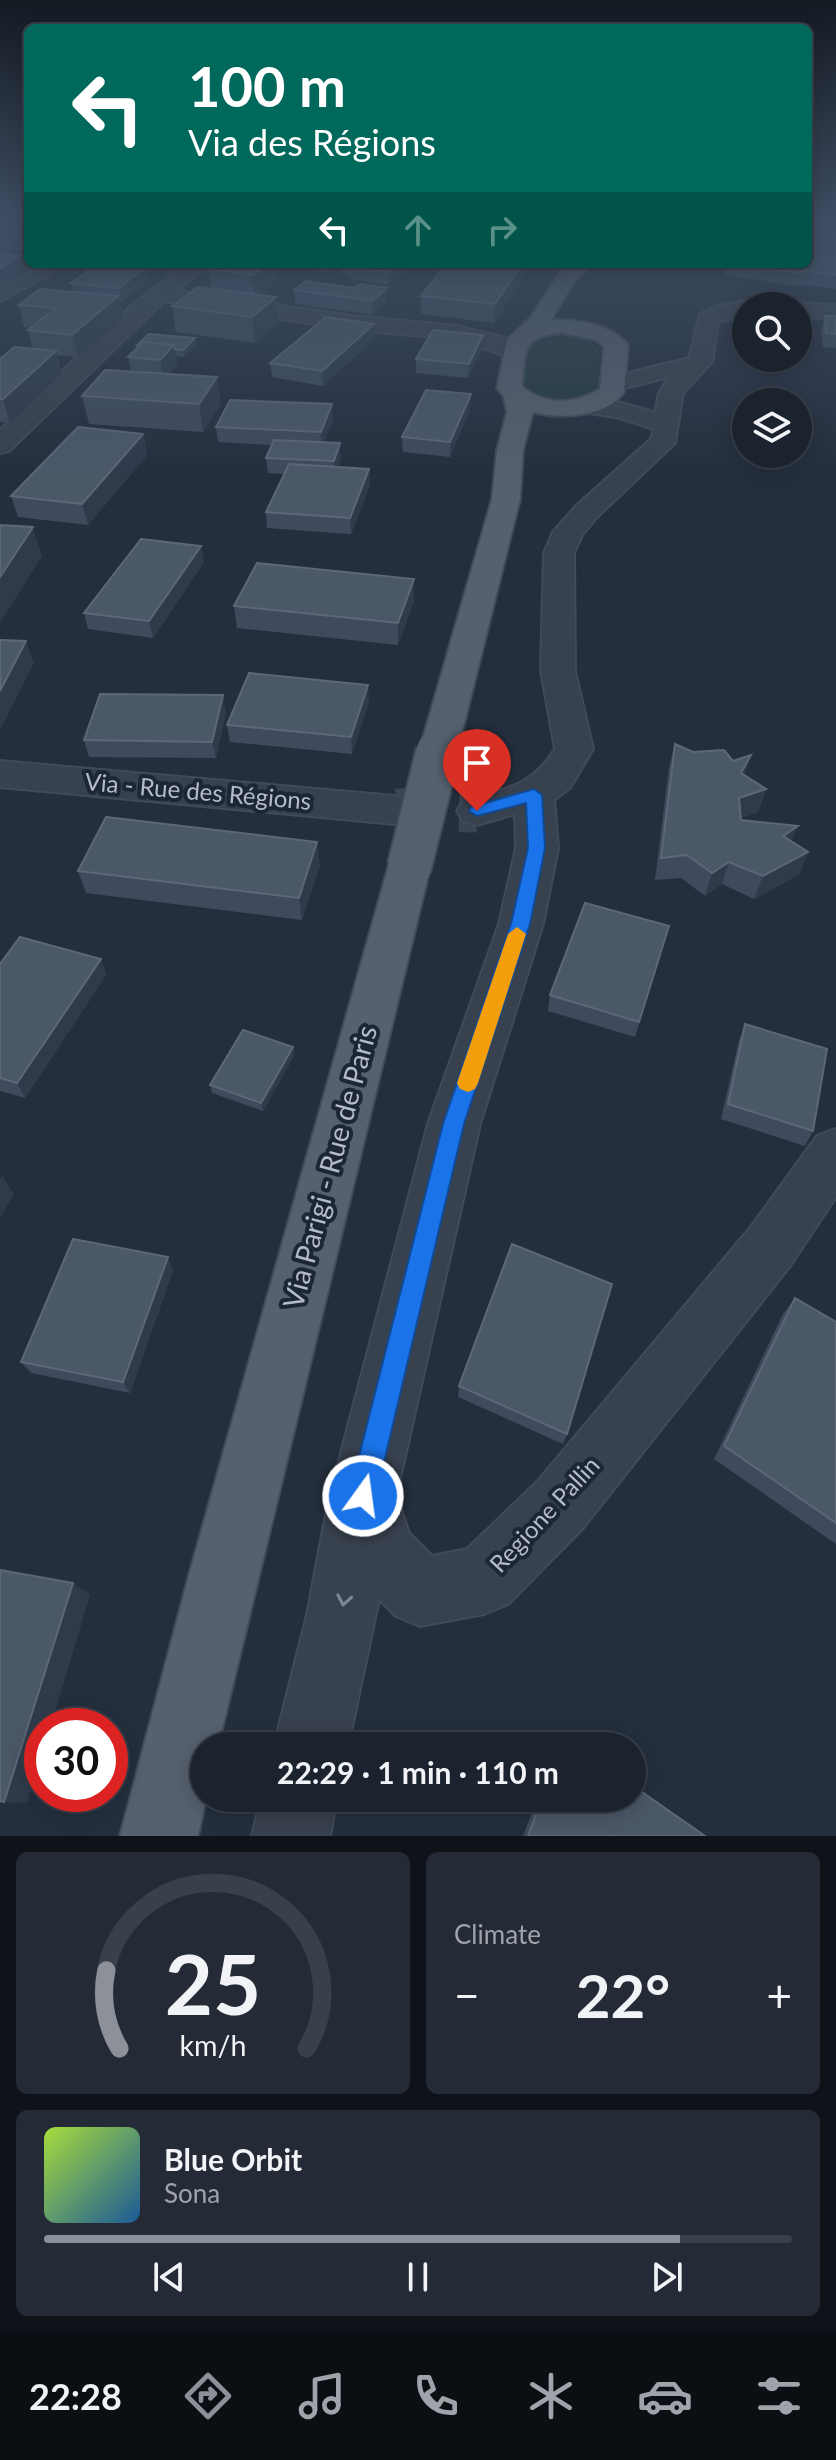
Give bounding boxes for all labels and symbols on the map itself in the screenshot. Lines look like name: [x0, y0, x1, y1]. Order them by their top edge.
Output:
pin: [443, 729, 511, 811]
street label: Via - Rue des Régions: [84, 766, 313, 815]
street label: Via Parigi - Rue de Paris: [275, 1022, 383, 1312]
street label: Regione Pallin: [483, 1450, 605, 1578]
position arrow: [321, 1454, 405, 1538]
one-way arrow: [337, 1593, 354, 1607]
speed limit sign: 30: [24, 1708, 128, 1812]

